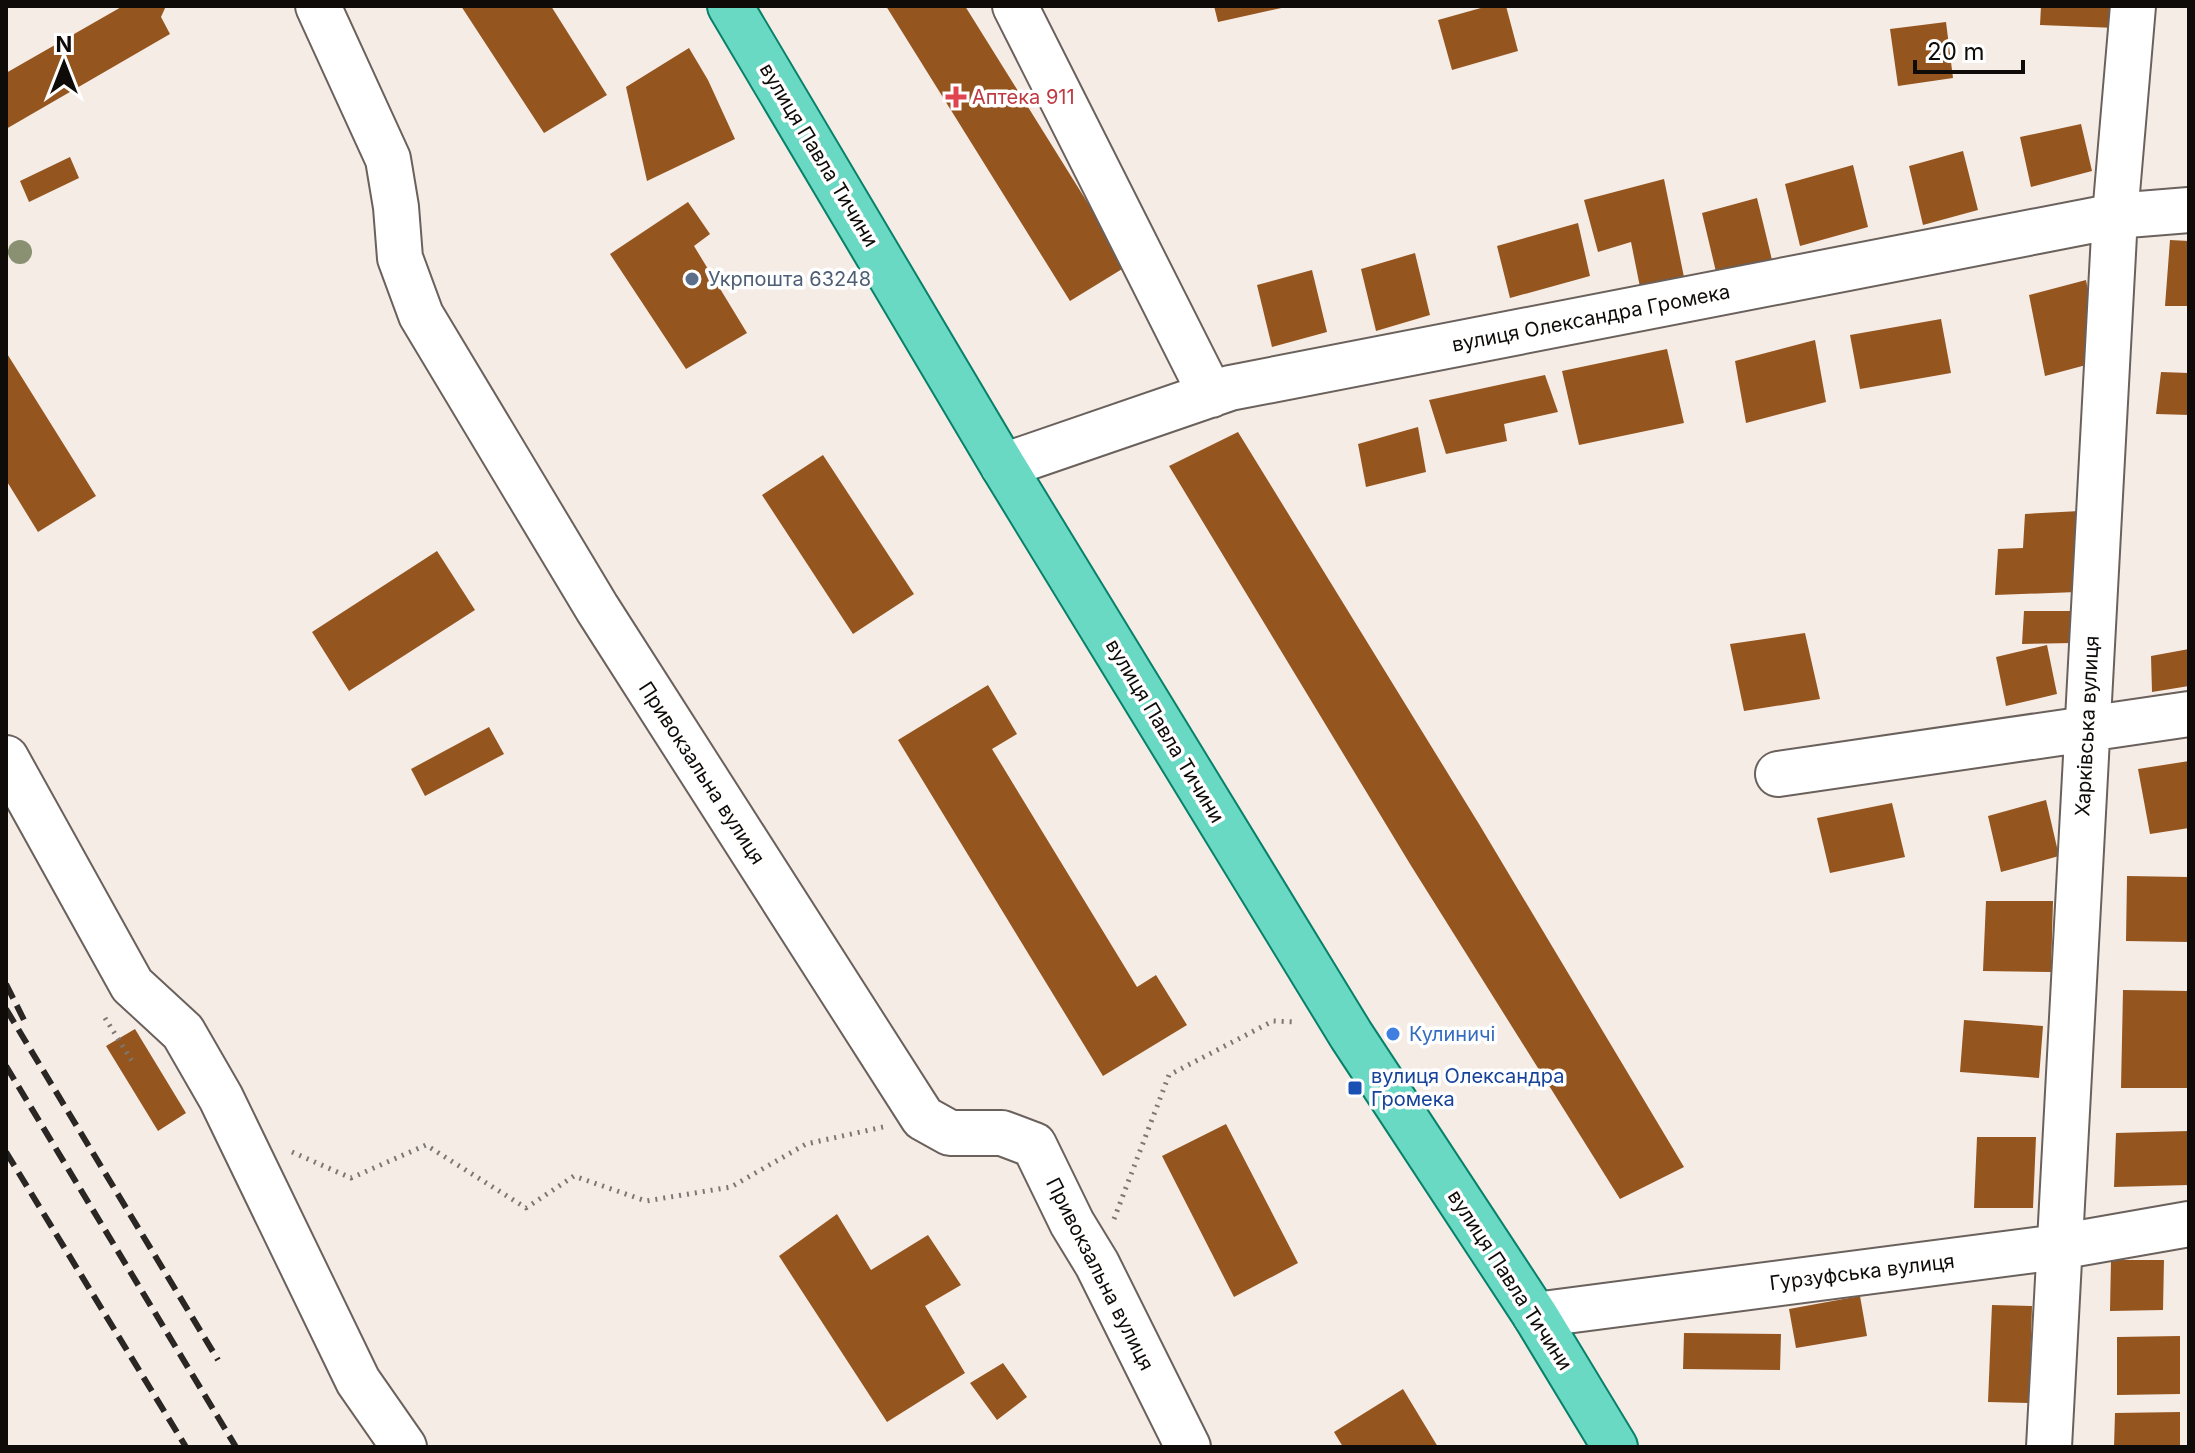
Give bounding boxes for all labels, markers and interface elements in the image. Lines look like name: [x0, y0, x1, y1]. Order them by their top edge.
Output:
north arrow: [24, 24, 104, 104]
scale bar: [1915, 24, 2023, 74]
text: N: [56, 31, 72, 57]
text: 20 m: [1927, 37, 1985, 66]
street label: вулиця Павла Тичини: [755, 59, 883, 251]
place label: Аптека 911: [972, 85, 1075, 109]
marker: Аптека 911: [947, 88, 965, 106]
place label: Укрпошта 63248: [708, 267, 871, 291]
marker: Укрпошта 63248: [683, 270, 701, 288]
street label: вулиця Олександра Громека: [1450, 279, 1732, 357]
street label: вулиця Павла Тичини: [1101, 635, 1229, 827]
street label: Харківська вулиця: [2070, 635, 2104, 817]
street label: Привокзальна вулиця: [634, 677, 770, 869]
place label: Кулиничі: [1409, 1022, 1495, 1046]
marker: Кулиничі: [1384, 1025, 1402, 1043]
place label: вулиця Олександра Громека: [1371, 1064, 1564, 1111]
marker: вулиця Олександра Громека: [1346, 1079, 1364, 1097]
street label: Привокзальна вулиця: [1041, 1174, 1159, 1374]
street label: вулиця Павла Тичини: [1443, 1185, 1577, 1375]
street label: Гурзуфська вулиця: [1768, 1249, 1956, 1295]

